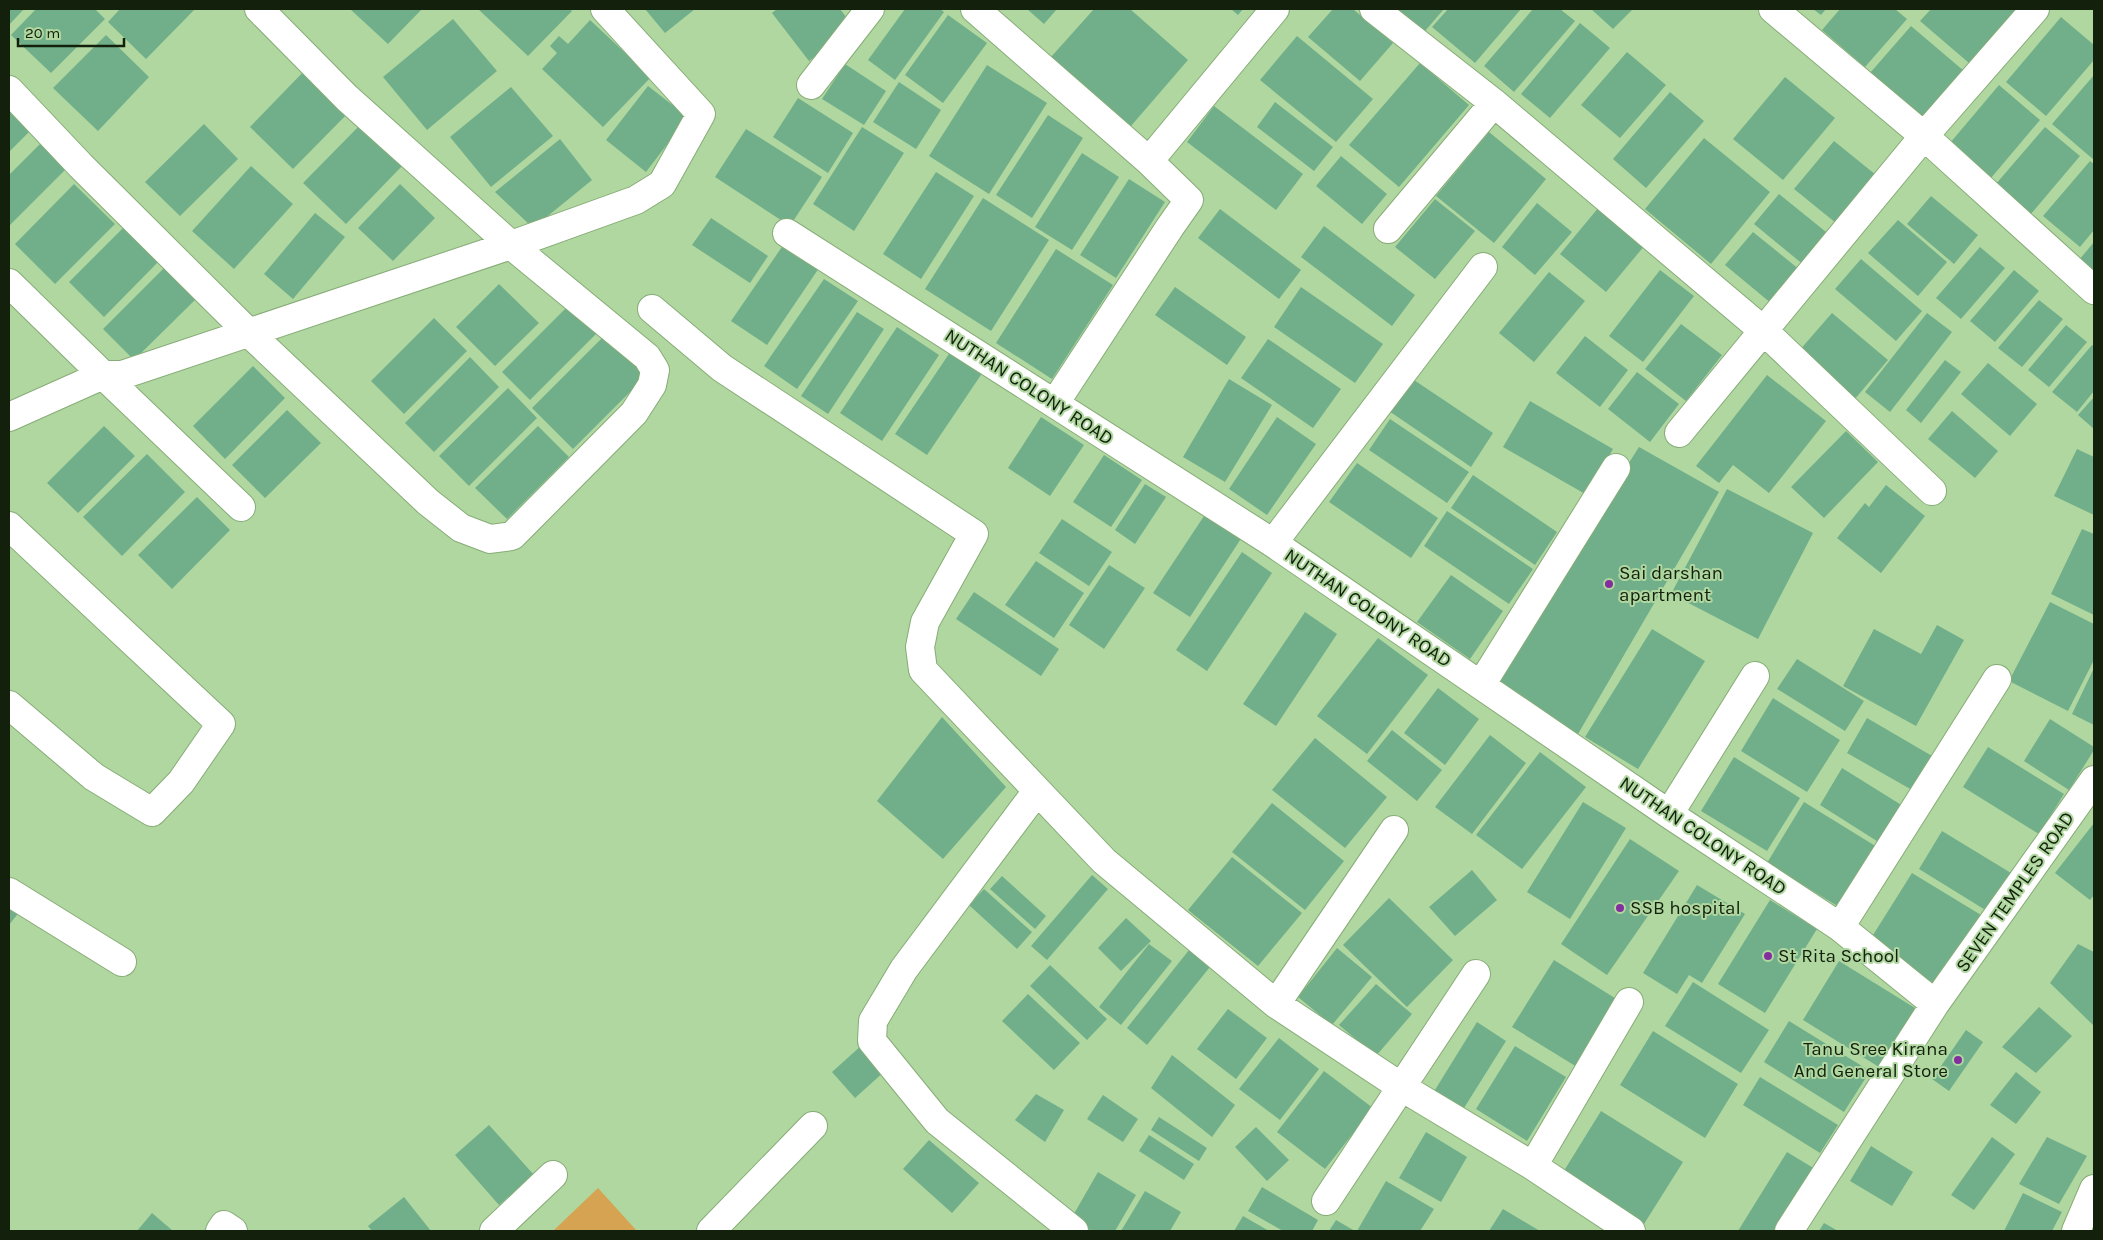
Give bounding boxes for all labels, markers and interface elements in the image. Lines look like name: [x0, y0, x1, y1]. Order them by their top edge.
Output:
scale bar: [18, 15, 124, 47]
text: 20 m: [25, 24, 60, 42]
street label: NUTHAN COLONY ROAD: [941, 324, 1117, 450]
street label: NUTHAN COLONY ROAD: [1280, 544, 1456, 672]
place label: Sai darshan apartment: [1619, 562, 1723, 606]
marker: Sai darshan apartment: [1603, 578, 1615, 590]
street label: NUTHAN COLONY ROAD: [1615, 772, 1791, 900]
street label: SEVEN TEMPLES ROAD: [1951, 808, 2079, 976]
place label: SSB hospital: [1630, 897, 1741, 919]
marker: SSB hospital: [1614, 902, 1626, 914]
place label: St Rita School: [1778, 945, 1899, 967]
marker: St Rita School: [1762, 950, 1774, 962]
place label: Tanu Sree Kirana And General Store: [1794, 1038, 1948, 1082]
marker: Tanu Sree Kirana And General Store: [1952, 1054, 1964, 1066]

